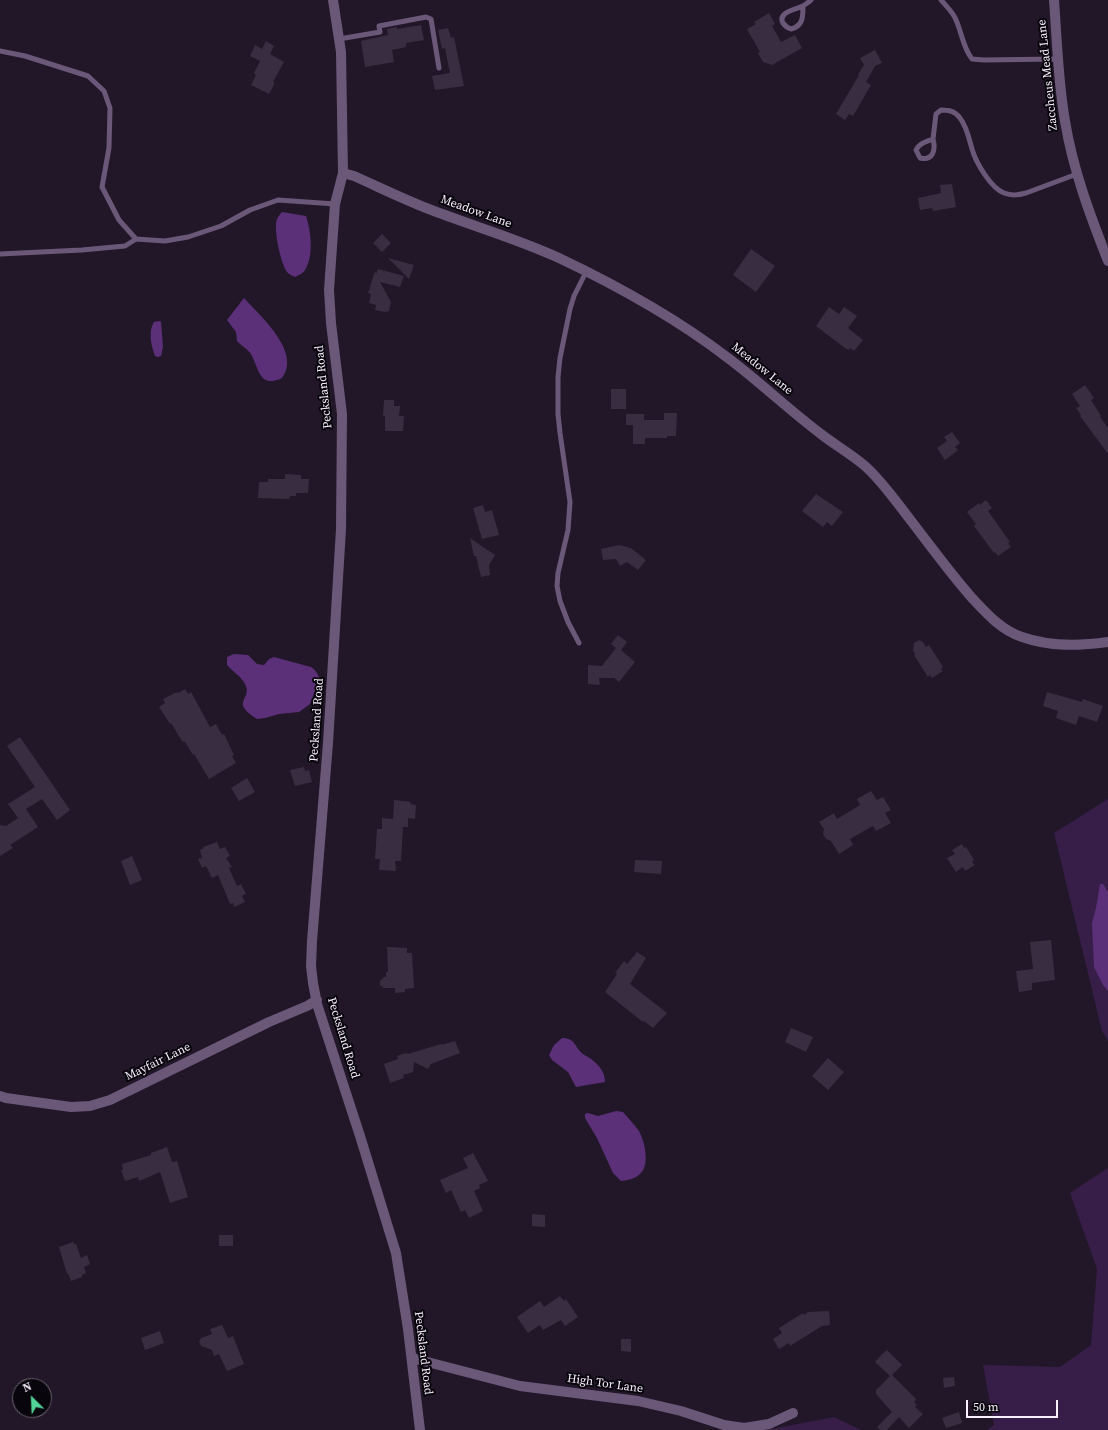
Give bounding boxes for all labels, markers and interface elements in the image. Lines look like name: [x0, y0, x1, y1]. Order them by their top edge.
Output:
street label: Zaccheus Mead Lane: [1035, 19, 1061, 131]
street label: Meadow Lane: [438, 192, 514, 232]
street label: Meadow Lane: [728, 340, 796, 398]
street label: Pecksland Road: [312, 345, 336, 429]
street label: Pecksland Road: [307, 678, 327, 762]
street label: Pecksland Road: [324, 996, 362, 1080]
street label: Mayfair Lane: [123, 1040, 193, 1084]
street label: Pecksland Road: [411, 1311, 435, 1395]
street label: High Tor Lane: [566, 1372, 644, 1396]
north arrow: [12, 1378, 52, 1418]
text: N: [21, 1379, 34, 1396]
scale bar: [968, 1392, 1060, 1418]
text: 50 m: [973, 1399, 999, 1415]

